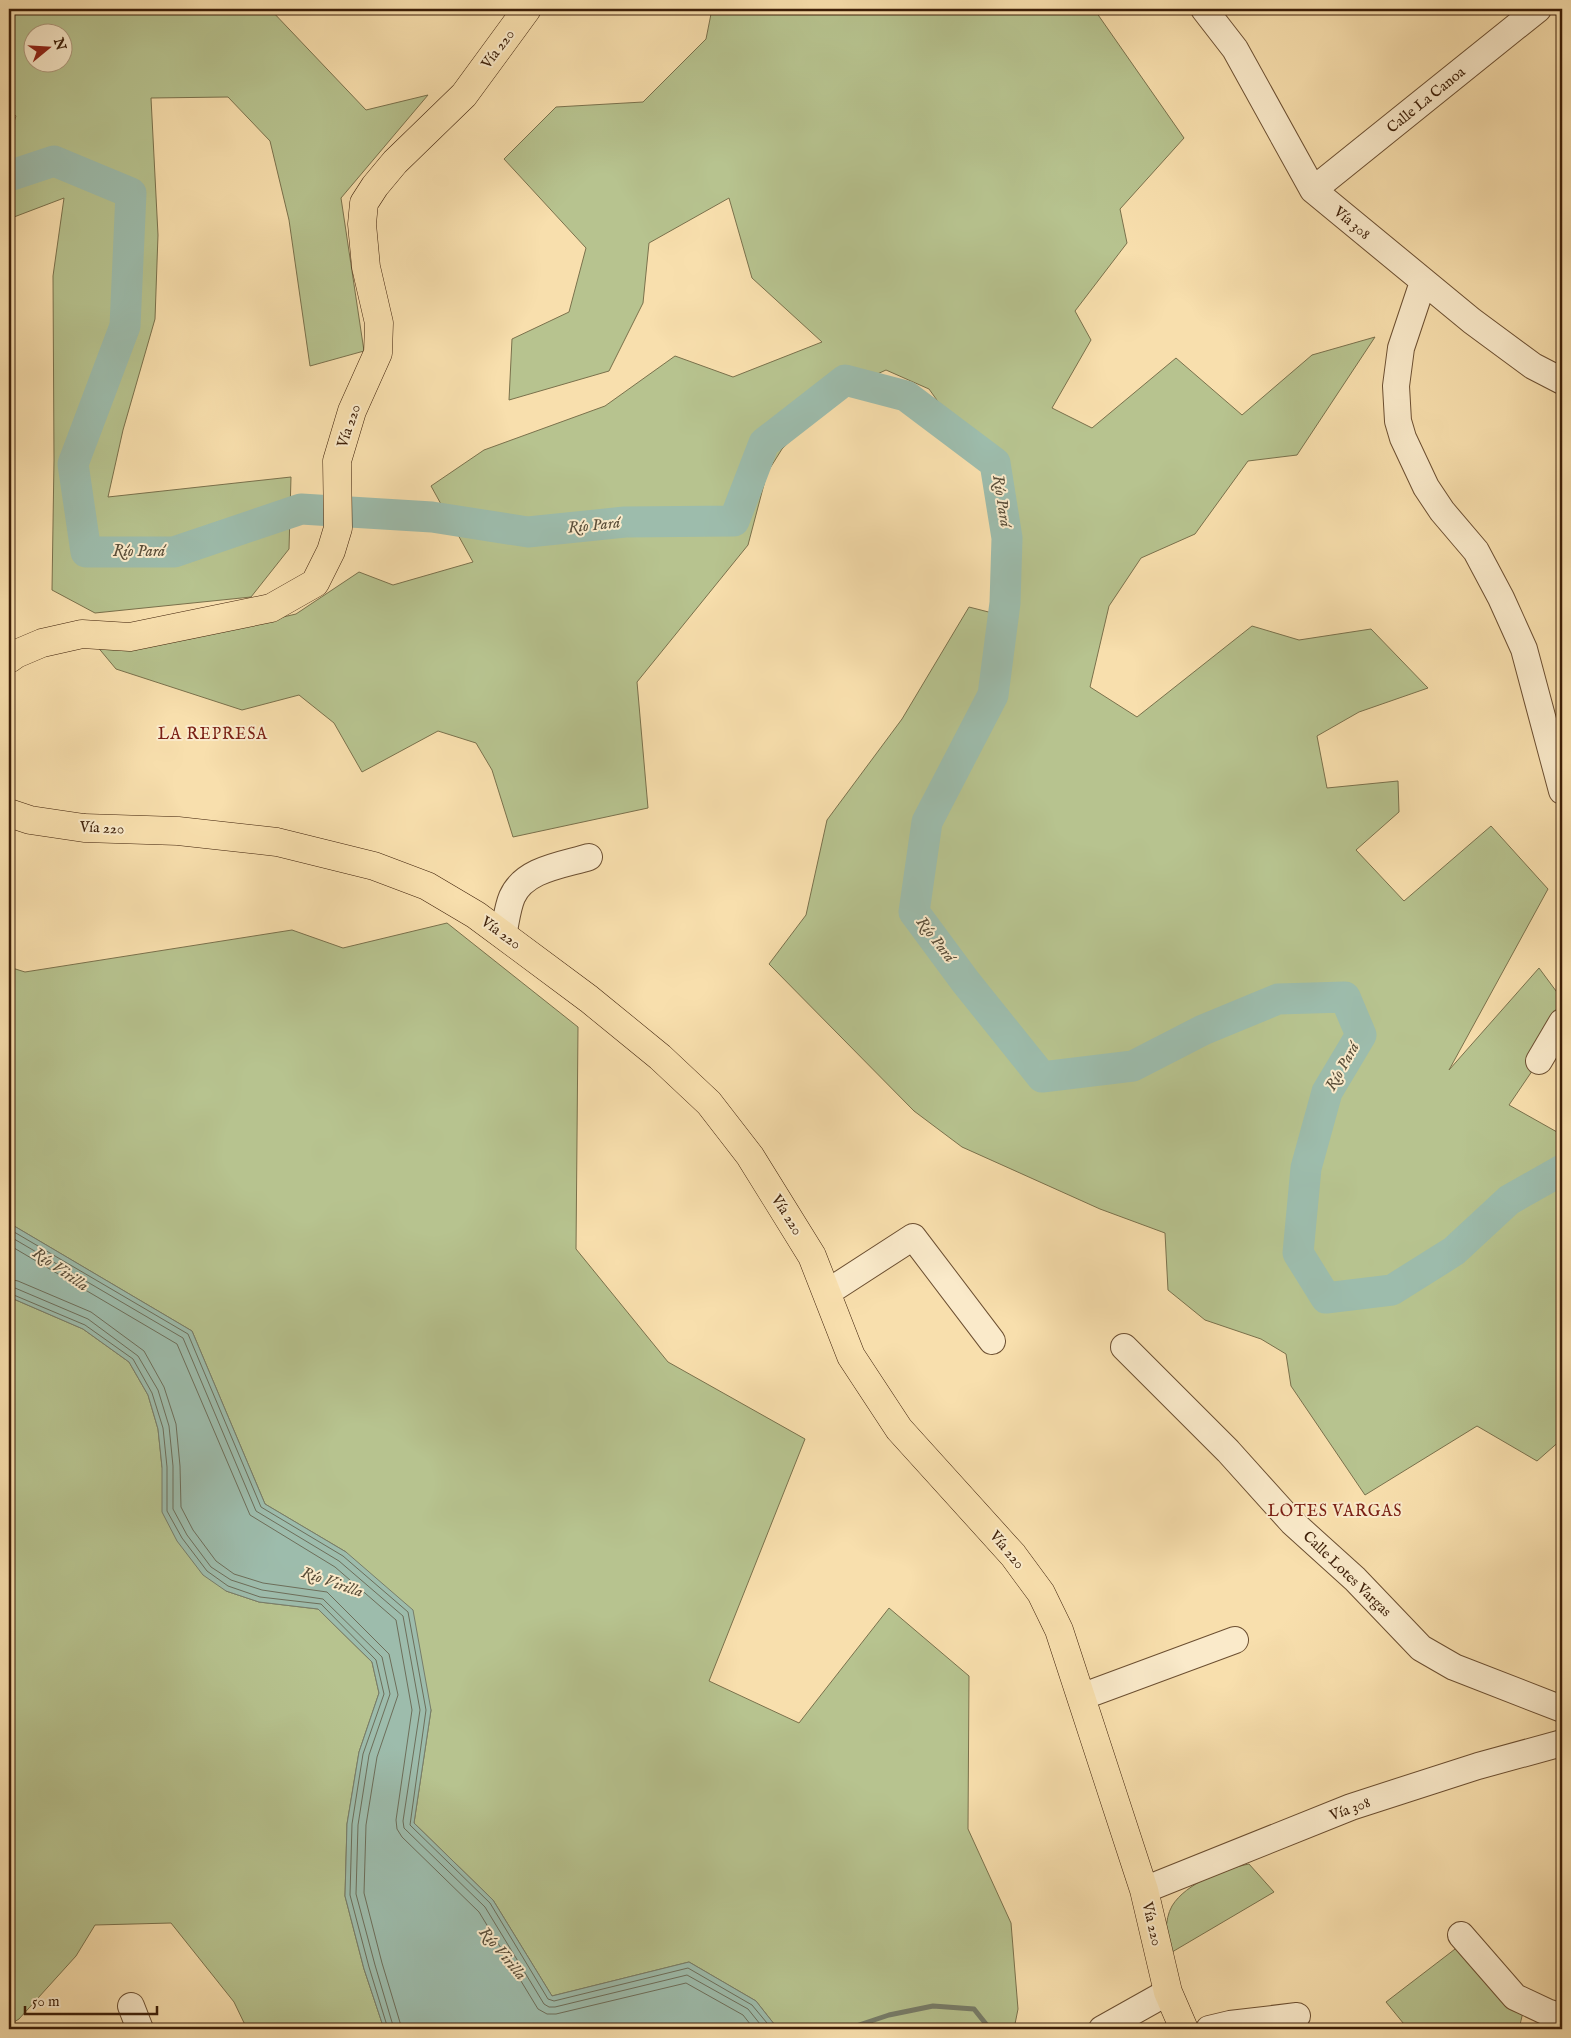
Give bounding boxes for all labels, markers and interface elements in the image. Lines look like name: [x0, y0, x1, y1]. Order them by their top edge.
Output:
north arrow: [22, 22, 72, 72]
street label: Vía 220: [476, 25, 519, 73]
text: N: [49, 35, 70, 53]
street label: Calle La Canoa: [1383, 62, 1470, 137]
street label: Vía 308: [1329, 202, 1374, 244]
street label: Vía 220: [332, 402, 365, 451]
water label: Río Pará: [987, 474, 1015, 530]
water label: Río Pará: [567, 513, 623, 539]
water label: Río Pará: [113, 542, 167, 562]
district label: LA REPRESA: [158, 725, 268, 745]
street label: Vía 220: [78, 817, 125, 839]
street label: Vía 220: [477, 912, 525, 954]
water label: Río Pará: [911, 913, 960, 968]
water label: Río Pará: [1322, 1038, 1365, 1095]
street label: Vía 220: [767, 1190, 807, 1239]
water label: Río Virilla: [28, 1244, 92, 1296]
district label: LOTES VARGAS: [1267, 1502, 1403, 1522]
street label: Vía 220: [985, 1526, 1029, 1573]
street label: Calle Lotes Vargas: [1299, 1527, 1395, 1621]
water label: Río Virilla: [299, 1563, 365, 1603]
street label: Vía 308: [1326, 1793, 1373, 1825]
street label: Vía 220: [1137, 1899, 1166, 1948]
water label: Río Virilla: [474, 1923, 530, 1985]
scale bar: [25, 1983, 158, 2015]
text: 50 m: [32, 1992, 60, 2011]

